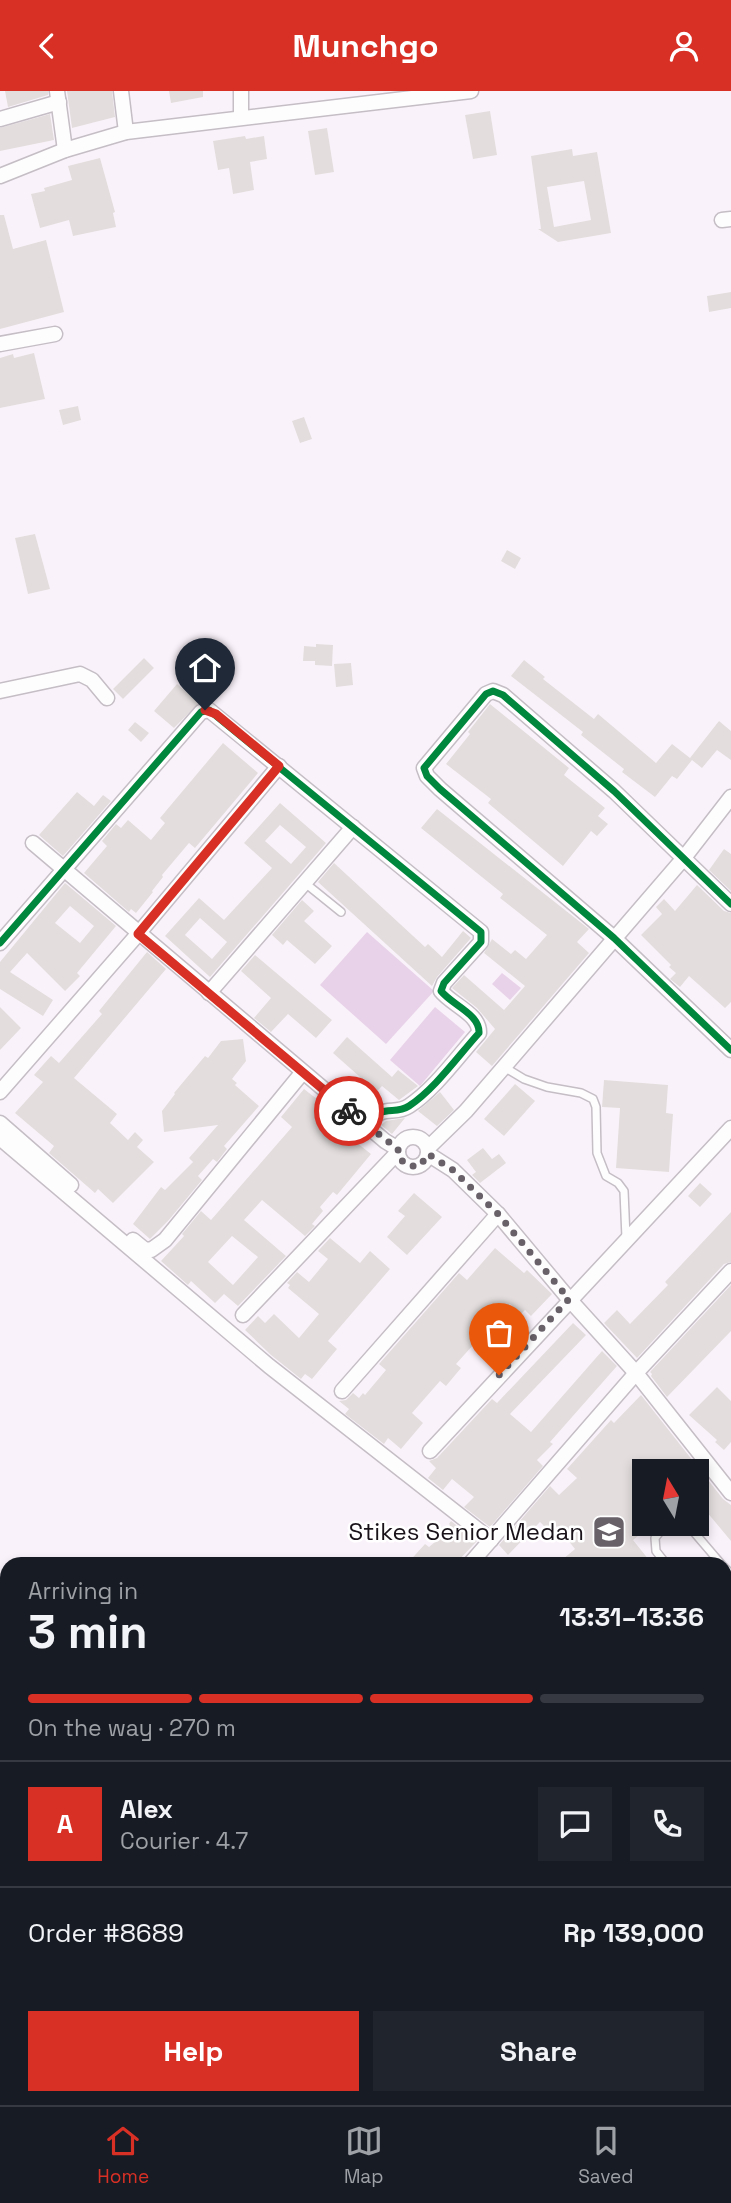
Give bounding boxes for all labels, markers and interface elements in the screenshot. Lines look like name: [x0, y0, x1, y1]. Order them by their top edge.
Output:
text: Munchgo: [292, 26, 439, 66]
icon: back: [28, 27, 66, 65]
icon: person: [665, 27, 703, 65]
pin: [175, 638, 235, 710]
icon: home: [186, 649, 224, 687]
courier: [314, 1076, 384, 1146]
icon: bike: [330, 1092, 368, 1130]
pin: [469, 1303, 529, 1375]
icon: bag: [480, 1314, 518, 1352]
north arrow: [632, 1459, 709, 1537]
map controls: [632, 1459, 709, 1536]
school or university icon: Stikes Senior Medan: [590, 1513, 628, 1551]
place label: Stikes Senior Medan: [349, 1516, 584, 1547]
text: Arriving in: [28, 1576, 138, 1606]
text: 13:31–13:36: [559, 1600, 704, 1634]
text: 3 min: [28, 1603, 148, 1661]
text: On the way · 270 m: [28, 1713, 236, 1743]
button: chat: [538, 1787, 612, 1861]
button: phone: [630, 1787, 704, 1861]
text: Alex: [120, 1792, 173, 1826]
text: A: [57, 1807, 73, 1841]
text: Courier · 4.7: [120, 1826, 248, 1856]
text: Order #8689: [28, 1916, 184, 1950]
text: Rp 139,000: [563, 1916, 704, 1950]
button: Help: [28, 2011, 359, 2091]
button: Share: [373, 2011, 704, 2091]
tab: Home: [97, 2122, 149, 2189]
tab: Map: [344, 2122, 383, 2189]
tab: Saved: [578, 2122, 634, 2189]

